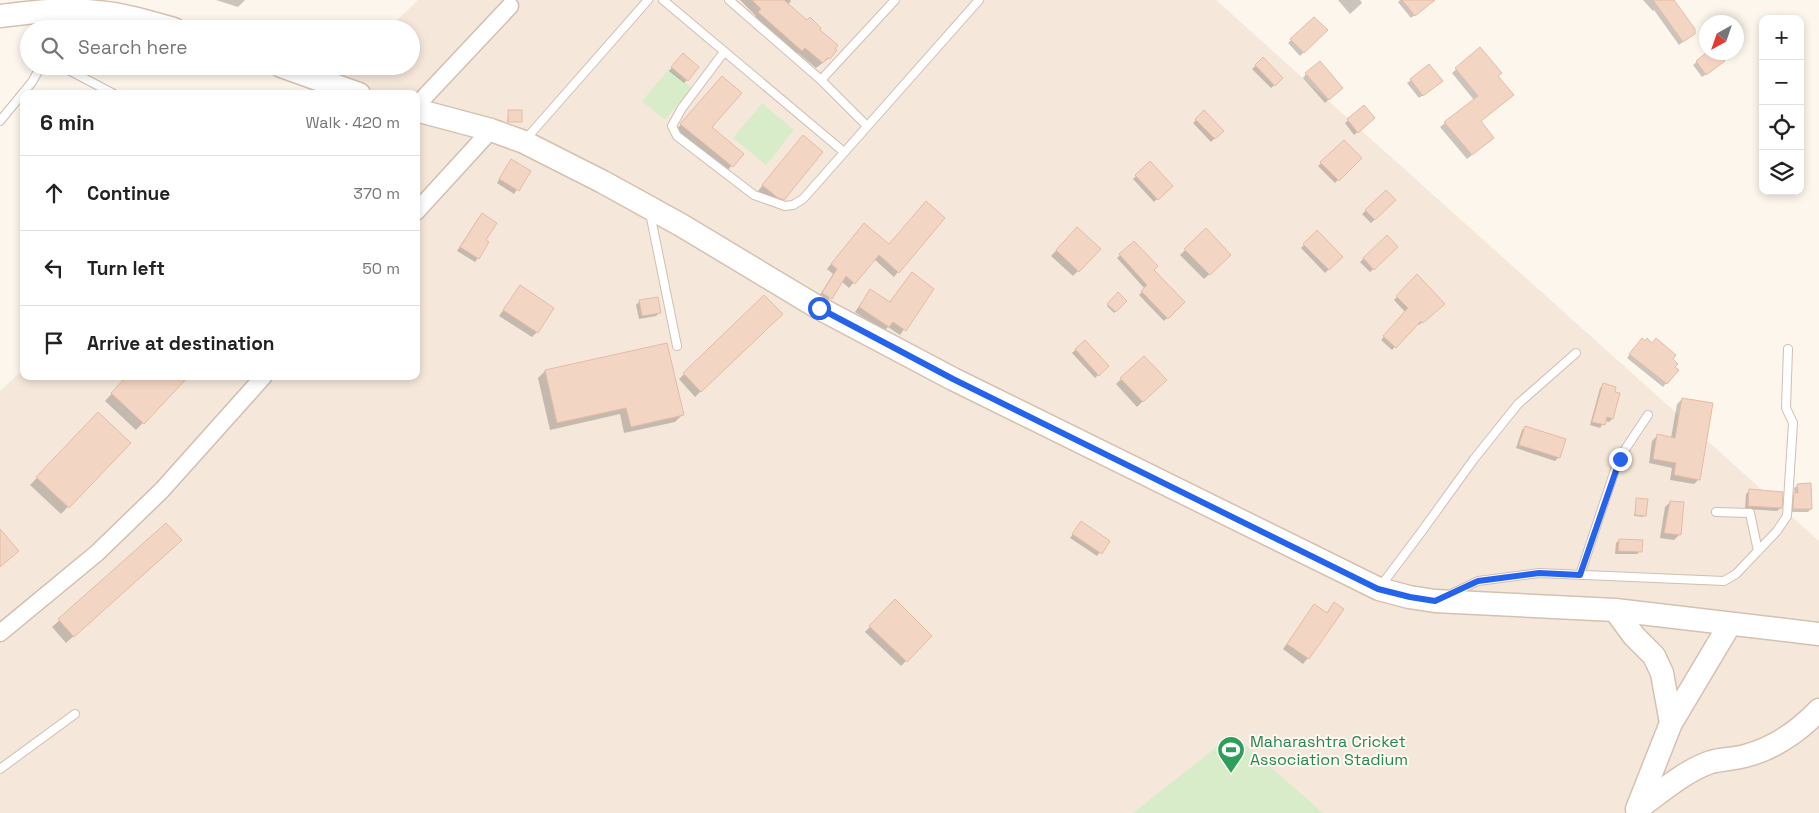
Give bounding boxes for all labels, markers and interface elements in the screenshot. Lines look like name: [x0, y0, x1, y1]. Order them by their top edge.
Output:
north arrow: [1699, 15, 1744, 60]
map controls: [1759, 15, 1804, 195]
button: +: [1759, 15, 1804, 60]
search box: [20, 20, 420, 75]
icon: search: [38, 34, 66, 62]
text: Search here: [78, 35, 188, 60]
button: −: [1759, 60, 1804, 105]
button: locate: [1759, 105, 1804, 150]
text: 6 min: [40, 109, 95, 136]
text: Walk · 420 m: [305, 112, 400, 133]
button: layers: [1759, 150, 1804, 195]
icon: ahead: [40, 179, 68, 207]
text: Continue: [87, 181, 170, 206]
text: 370 m: [353, 183, 400, 204]
icon: left: [40, 254, 68, 282]
text: Turn left: [87, 256, 165, 281]
text: 50 m: [362, 258, 400, 279]
route start: [808, 297, 831, 320]
icon: arrive: [40, 329, 68, 357]
text: Arrive at destination: [87, 331, 275, 356]
route end: [1609, 448, 1632, 471]
place label: Maharashtra Cricket Association Stadium: [1250, 731, 1408, 770]
sports icon: Maharashtra Cricket Association Stadium: [1216, 735, 1246, 774]

